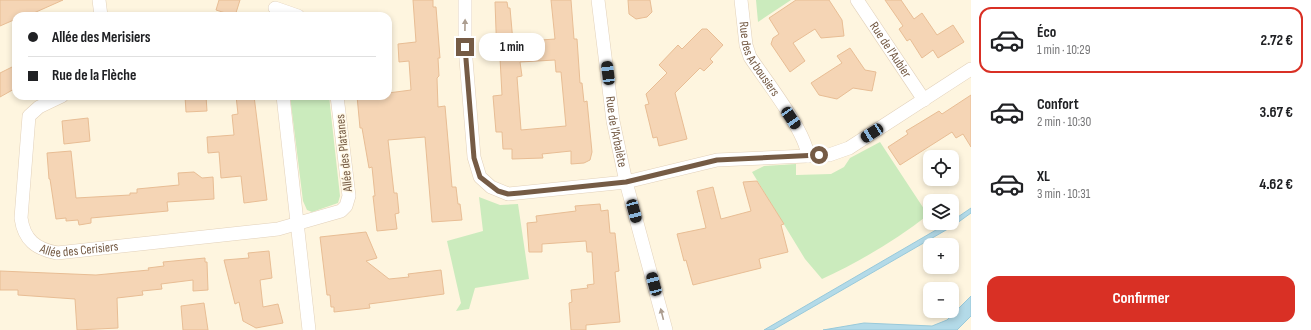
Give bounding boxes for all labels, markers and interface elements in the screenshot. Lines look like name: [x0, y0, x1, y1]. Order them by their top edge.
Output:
one-way arrow: [462, 18, 468, 31]
street label: Rue de l'Aubier: [866, 19, 915, 81]
street label: Rue des Arbousiers: [735, 21, 783, 100]
icon: car: [989, 22, 1025, 58]
text: Éco: [1037, 23, 1056, 42]
text: Allée des Merisiers: [52, 28, 151, 47]
text: 2.72 €: [1261, 31, 1293, 50]
callout: 1 min: [479, 33, 545, 61]
route end: [456, 38, 474, 56]
text: 1 min: [500, 39, 524, 55]
text: 1 min · 10:29: [1037, 42, 1090, 58]
car: [601, 60, 615, 86]
text: Rue de la Flèche: [52, 66, 136, 85]
icon: car: [989, 94, 1025, 130]
street label: Rue de l’Arbalète: [602, 95, 631, 169]
text: Confort: [1037, 95, 1079, 114]
text: 3.67 €: [1260, 103, 1293, 122]
car: [779, 105, 803, 131]
street label: Allée des Platanes: [332, 113, 356, 193]
text: 2 min · 10:30: [1037, 114, 1091, 130]
car: [859, 121, 885, 145]
route start: [810, 146, 828, 164]
map controls: [923, 150, 959, 318]
button: locate: [923, 150, 959, 186]
icon: car: [989, 166, 1025, 202]
text: XL: [1037, 167, 1050, 186]
text: 4.62 €: [1259, 175, 1293, 194]
text: 3 min · 10:31: [1037, 186, 1090, 202]
button: layers: [923, 194, 959, 230]
car: [625, 198, 643, 224]
street label: Allée des Cerisiers: [37, 238, 119, 261]
button: +: [923, 238, 959, 274]
car: [645, 271, 663, 297]
button: Confirmer: [987, 276, 1295, 322]
button: −: [923, 282, 959, 318]
one-way arrow: [658, 308, 664, 320]

